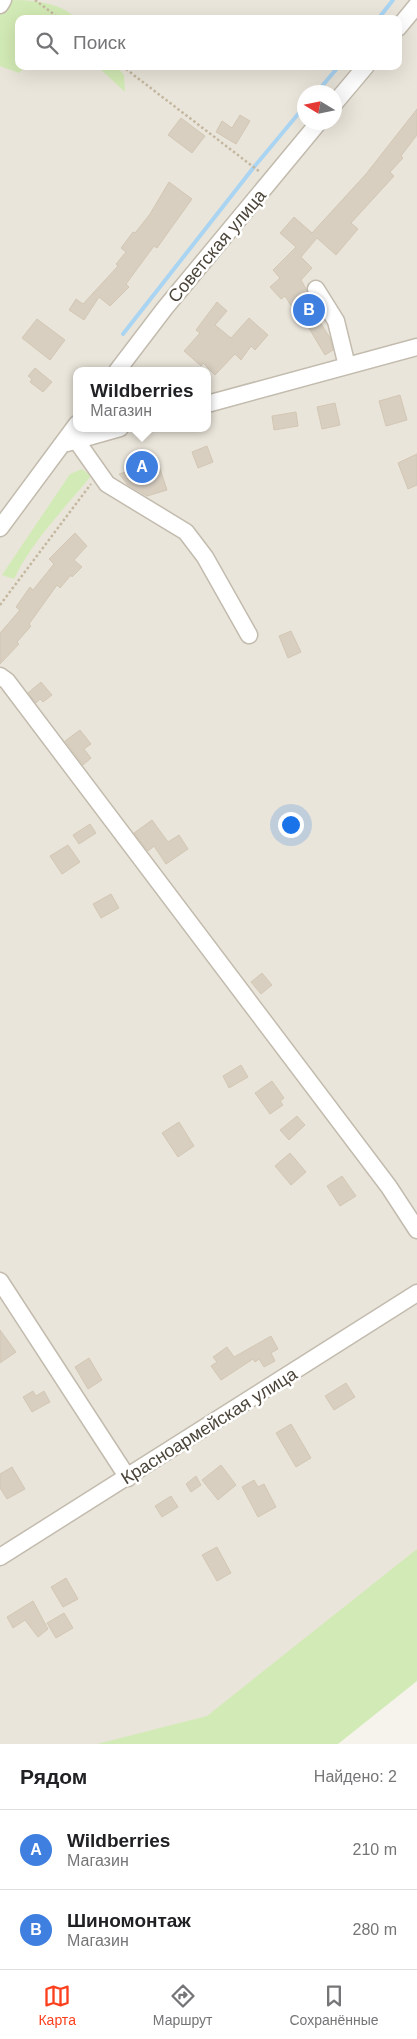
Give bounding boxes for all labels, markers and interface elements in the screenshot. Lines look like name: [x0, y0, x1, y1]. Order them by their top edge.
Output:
search box: [15, 15, 402, 70]
icon: search: [33, 29, 61, 57]
text: Поиск: [73, 32, 126, 53]
north arrow: [297, 85, 342, 130]
street label: Советская улица: [164, 185, 271, 307]
pin: B: [293, 291, 325, 329]
popup: [73, 367, 211, 432]
text: Wildberries: [90, 380, 194, 401]
text: Магазин: [90, 402, 152, 419]
pin: A: [126, 448, 158, 486]
your location: [278, 812, 304, 838]
street label: Красноармейская улица: [117, 1363, 301, 1488]
text: Рядом: [20, 1765, 87, 1788]
text: Найдено: 2: [314, 1768, 397, 1785]
text: Wildberries: [67, 1830, 170, 1851]
text: A: [30, 1841, 42, 1858]
text: 210 m: [353, 1841, 397, 1858]
text: Магазин: [67, 1852, 129, 1869]
text: Шиномонтаж: [67, 1910, 191, 1931]
text: B: [30, 1921, 42, 1938]
text: 280 m: [353, 1921, 397, 1938]
text: Магазин: [67, 1932, 129, 1949]
tab: Карта: [38, 1982, 76, 2028]
tab: Маршрут: [153, 1982, 213, 2028]
tab: Сохранённые: [289, 1982, 379, 2028]

